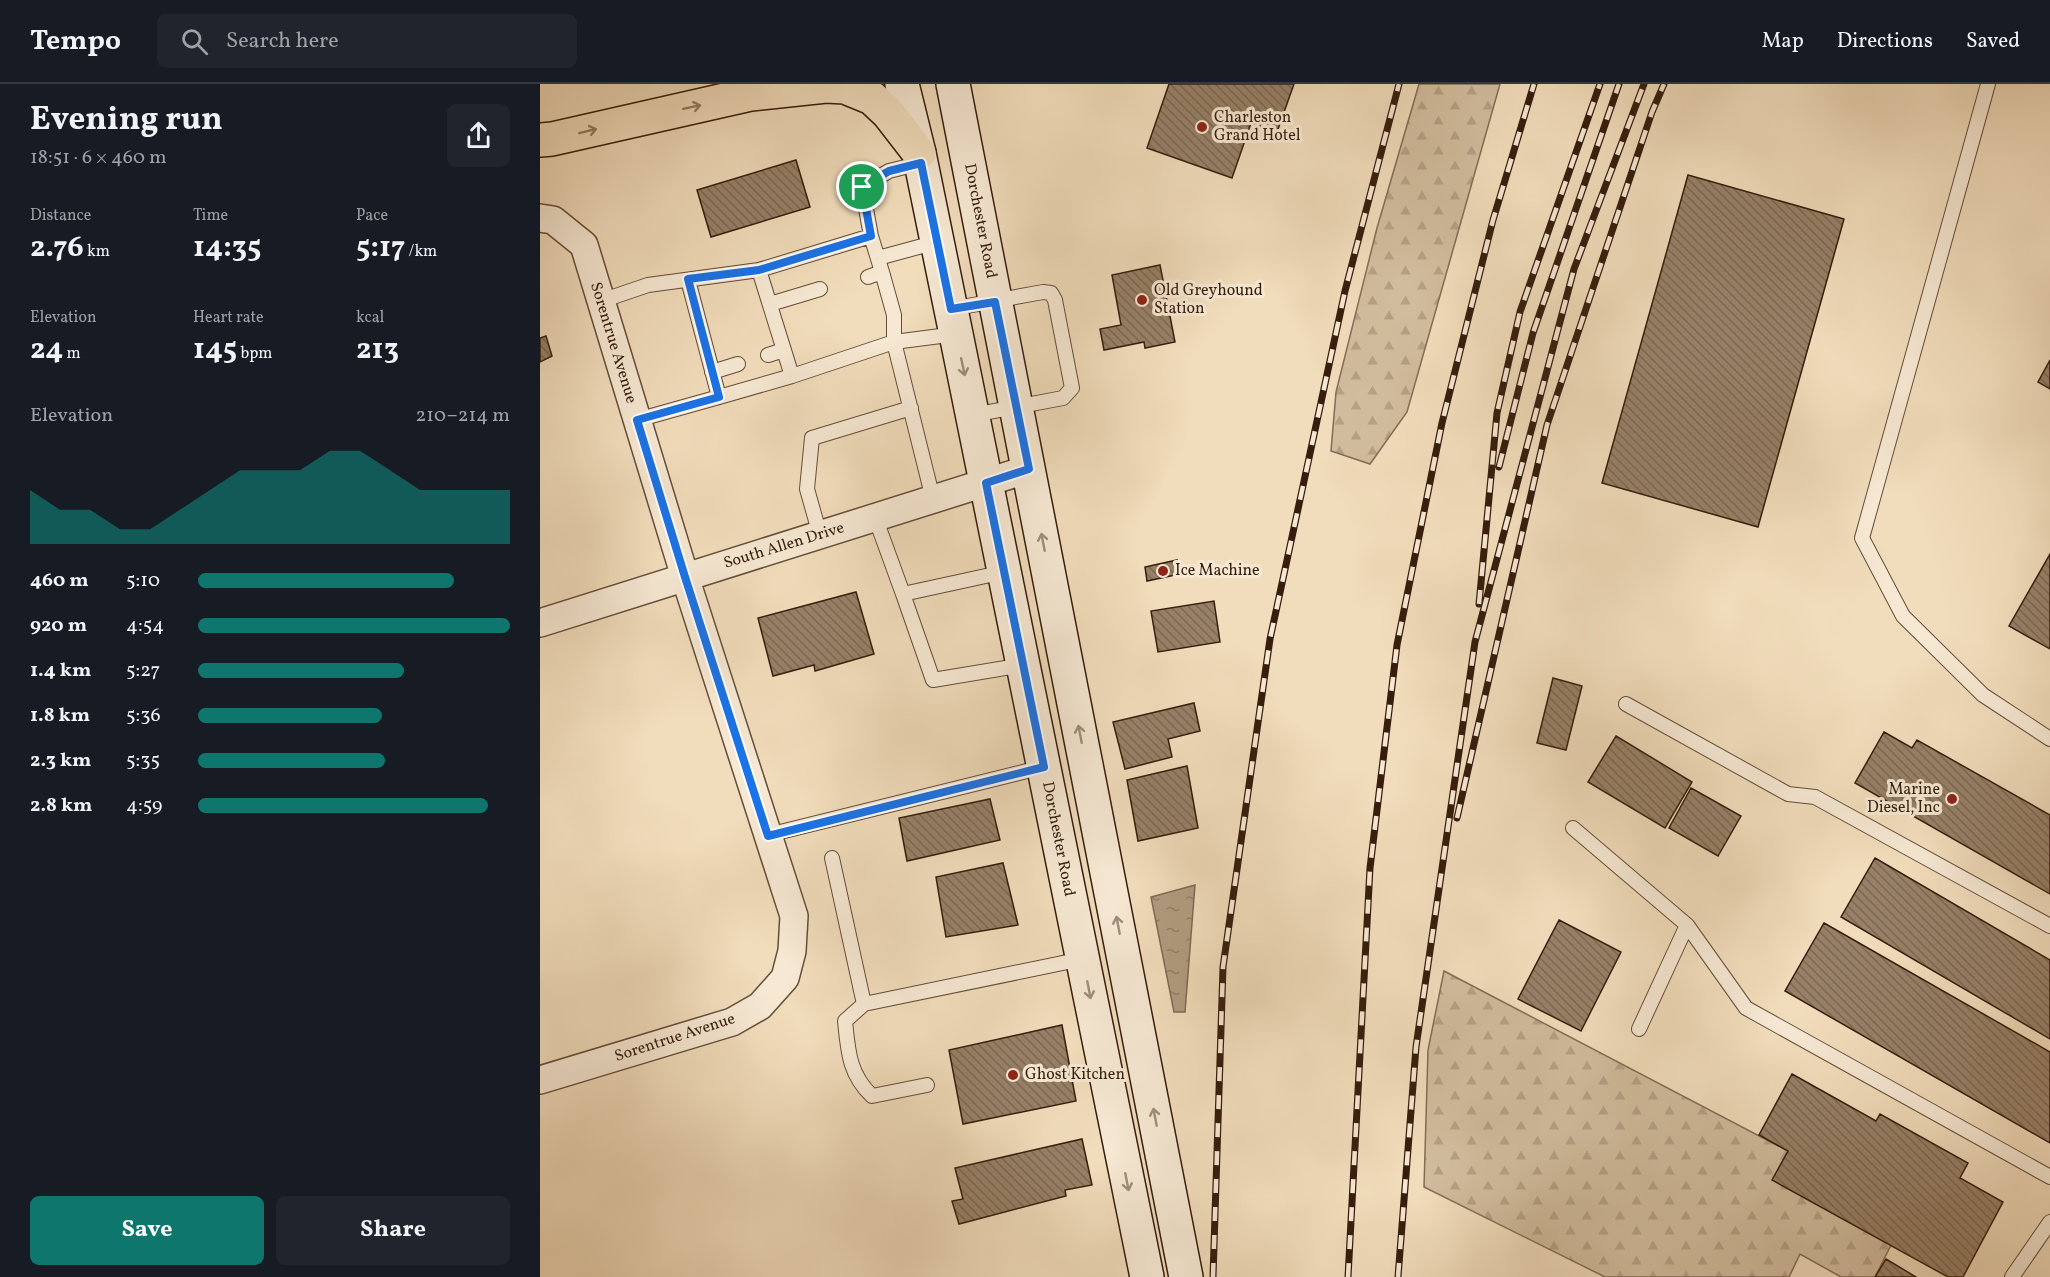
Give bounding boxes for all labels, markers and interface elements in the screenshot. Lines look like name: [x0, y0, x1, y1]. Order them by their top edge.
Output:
search box: [157, 14, 577, 68]
text: Tempo: [30, 22, 121, 61]
icon: search: [178, 25, 211, 58]
text: Search here: [226, 26, 339, 57]
text: Map: [1762, 27, 1804, 56]
text: Directions: [1837, 27, 1933, 56]
text: Saved: [1966, 27, 2020, 56]
text: Evening run: [30, 98, 223, 144]
one-way arrow: [682, 101, 702, 112]
button: share: [447, 104, 510, 167]
place label: Charleston Grand Hotel: [1214, 107, 1301, 147]
marker: Charleston Grand Hotel: [1195, 120, 1209, 134]
one-way arrow: [578, 124, 597, 136]
text: 18:51 · 6 × 460 m: [30, 144, 167, 172]
pin: [836, 161, 887, 212]
street label: Dorchester Road: [958, 162, 1002, 280]
icon: arrive: [845, 170, 878, 203]
text: Distance: [30, 205, 91, 227]
text: Time: [193, 205, 228, 227]
text: Pace: [356, 205, 388, 227]
text: 2.76: [30, 227, 84, 269]
text: 14:35: [193, 227, 262, 269]
text: 5:17: [356, 227, 405, 269]
text: km: [84, 241, 110, 263]
text: /km: [405, 241, 437, 263]
street label: Sorentrue Avenue: [584, 280, 642, 406]
place label: Old Greyhound Station: [1154, 280, 1263, 320]
marker: Old Greyhound Station: [1135, 293, 1149, 307]
text: Elevation: [30, 307, 97, 329]
text: Heart rate: [193, 307, 264, 329]
text: kcal: [356, 307, 384, 329]
text: 24: [30, 329, 63, 371]
text: 145: [193, 329, 237, 371]
text: 213: [356, 329, 399, 371]
text: m: [63, 343, 81, 365]
text: bpm: [237, 343, 273, 365]
one-way arrow: [958, 357, 969, 376]
text: Elevation: [30, 402, 113, 430]
text: 210–214 m: [415, 402, 510, 430]
street label: South Allen Drive: [721, 517, 847, 575]
one-way arrow: [1037, 533, 1048, 553]
place label: Ice Machine: [1175, 560, 1260, 582]
marker: Ice Machine: [1156, 564, 1170, 578]
text: 460 m: [30, 567, 89, 595]
text: 5:10: [126, 567, 160, 595]
text: 920 m: [30, 612, 87, 640]
text: 4:54: [126, 612, 164, 640]
text: 1.4 km: [30, 657, 91, 685]
text: 5:27: [126, 657, 160, 685]
text: 1.8 km: [30, 702, 90, 730]
text: 5:36: [126, 702, 161, 730]
one-way arrow: [1074, 724, 1085, 744]
text: 2.3 km: [30, 747, 91, 775]
text: 5:35: [126, 747, 160, 775]
place label: Marine Diesel, Inc: [1867, 779, 1940, 819]
street label: Dorchester Road: [1036, 780, 1080, 898]
text: 2.8 km: [30, 792, 92, 820]
text: 4:59: [126, 792, 162, 820]
marker: Marine Diesel, Inc: [1945, 792, 1959, 806]
one-way arrow: [1112, 916, 1123, 935]
one-way arrow: [1083, 981, 1095, 1000]
street label: Sorentrue Avenue: [612, 1008, 738, 1068]
place label: Ghost Kitchen: [1025, 1064, 1125, 1086]
marker: Ghost Kitchen: [1006, 1068, 1020, 1082]
one-way arrow: [1149, 1107, 1160, 1127]
one-way arrow: [1122, 1171, 1133, 1191]
button: Save: [30, 1196, 264, 1265]
button: Share: [276, 1196, 510, 1265]

